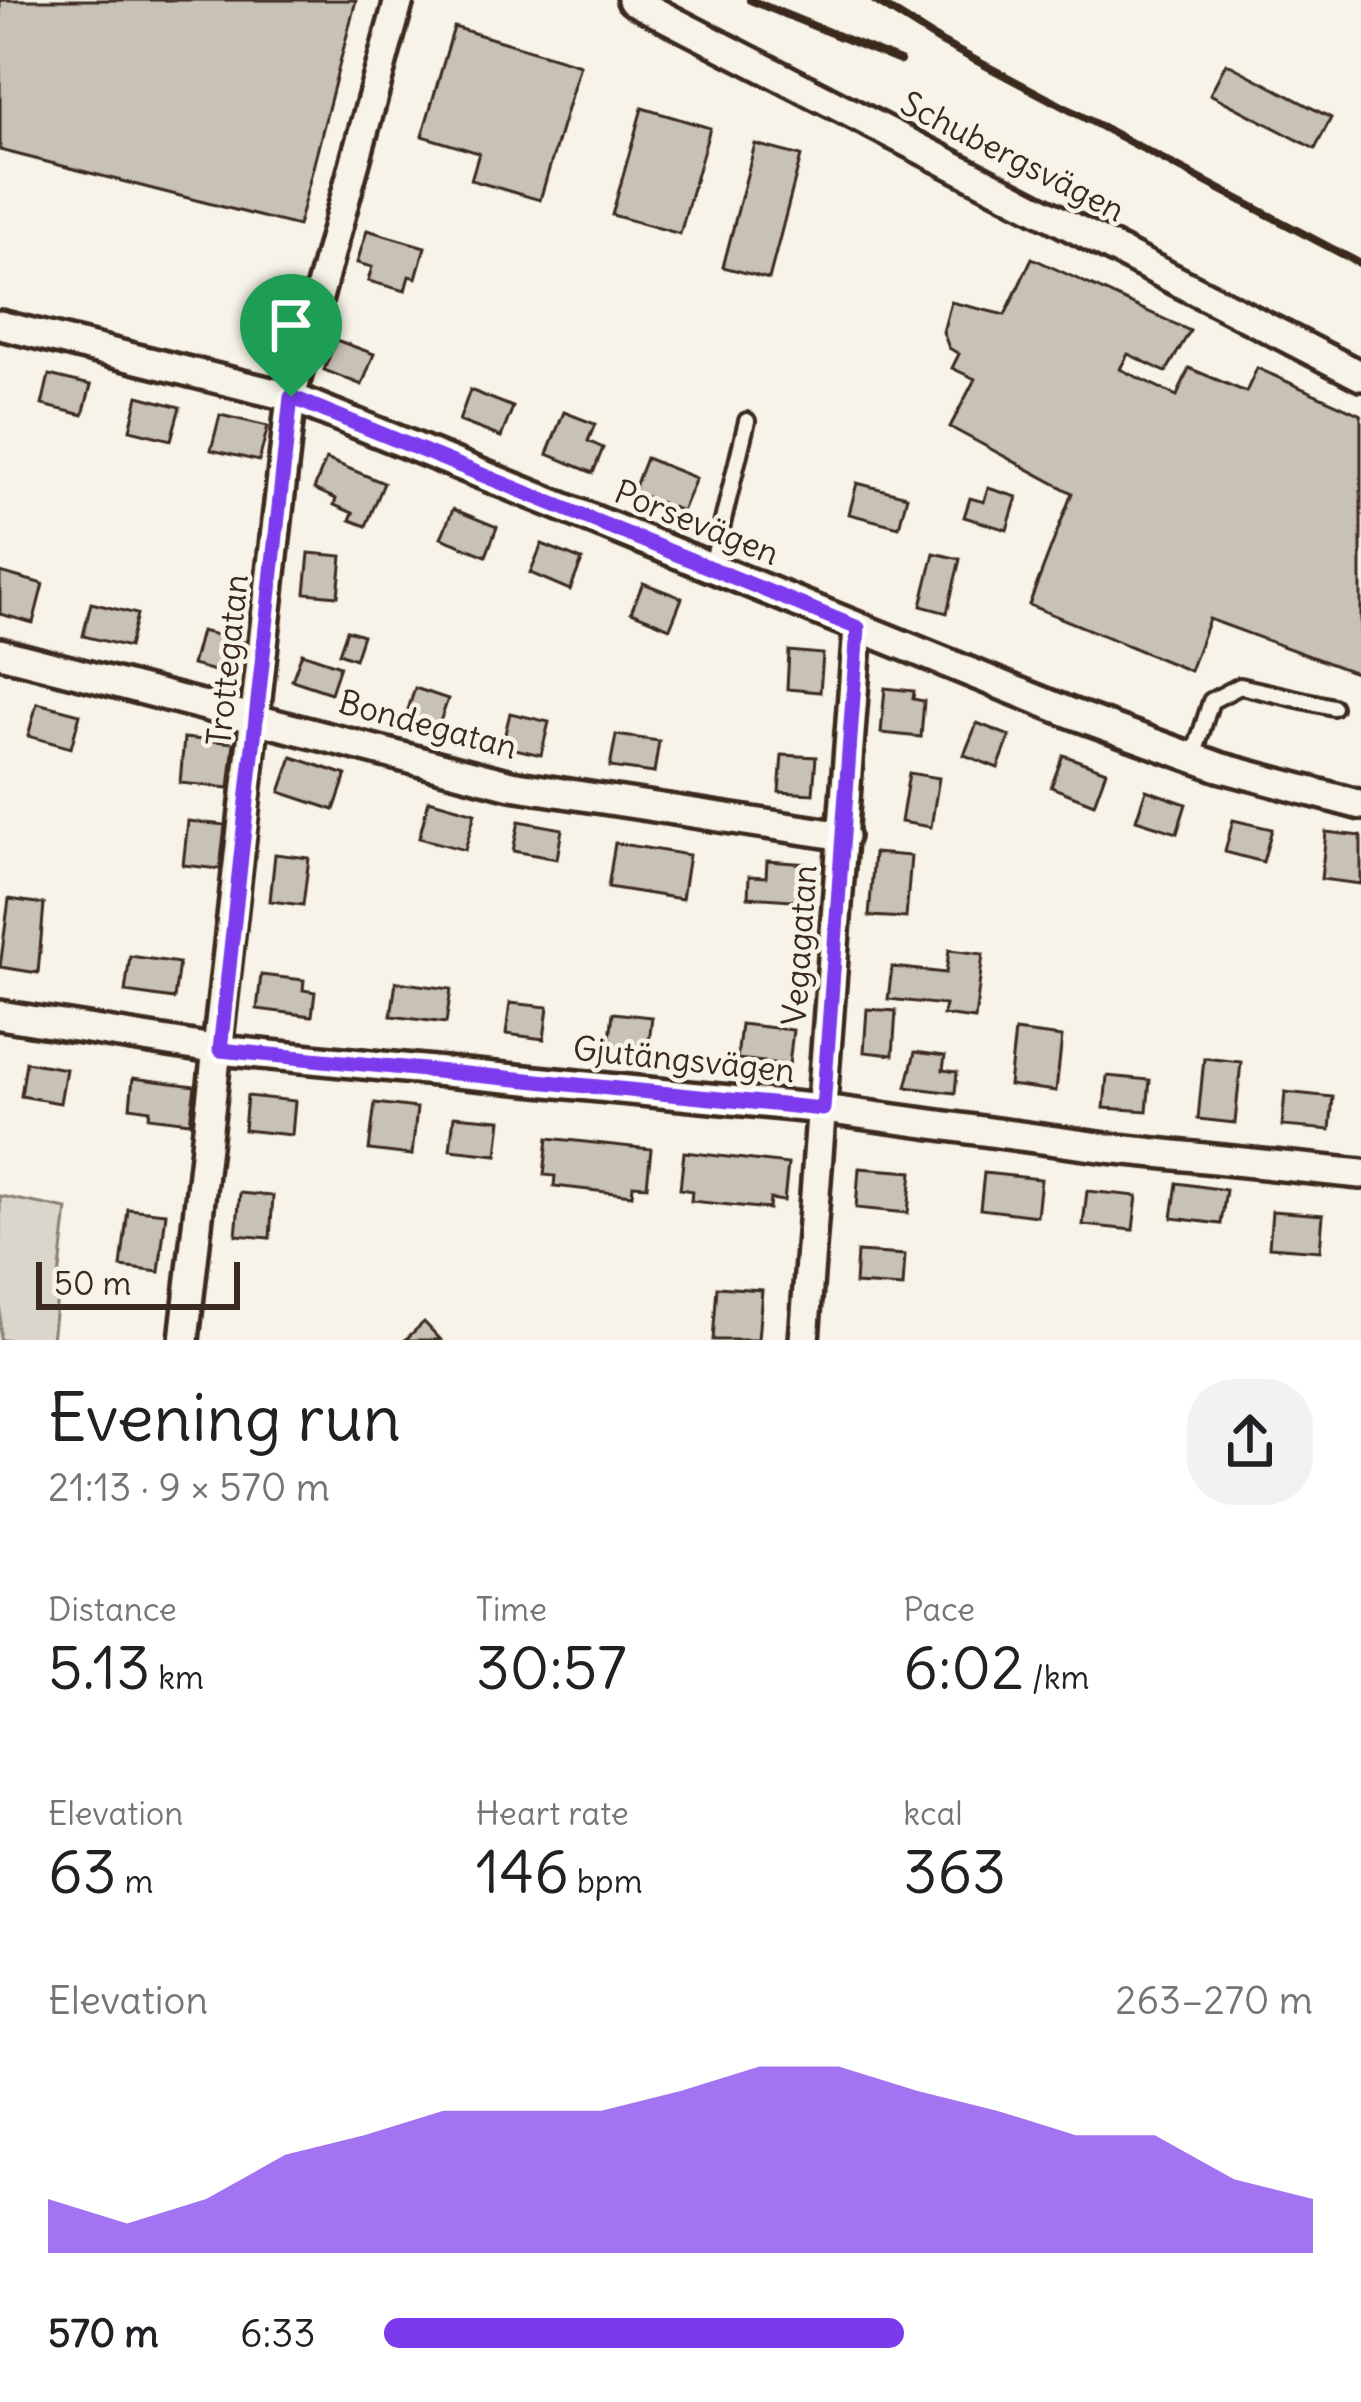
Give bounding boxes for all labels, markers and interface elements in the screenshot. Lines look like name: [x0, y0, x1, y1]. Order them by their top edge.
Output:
street label: Schubergsvägen: [894, 82, 1132, 230]
pin: [240, 274, 342, 397]
icon: arrive: [258, 292, 324, 358]
street label: Porsevägen: [609, 470, 785, 574]
street label: Trottegatan: [197, 572, 257, 748]
street label: Bondegatan: [334, 680, 522, 768]
street label: Vegagatan: [772, 863, 826, 1027]
street label: Gjutängsvägen: [571, 1026, 797, 1092]
scale bar: [36, 1256, 240, 1309]
text: 50 m: [54, 1262, 131, 1304]
text: Evening run: [48, 1376, 401, 1459]
button: share: [1187, 1379, 1313, 1505]
text: 21:13 · 9 × 570 m: [48, 1463, 330, 1512]
text: Distance: [48, 1588, 177, 1630]
text: Time: [476, 1588, 547, 1630]
text: Pace: [903, 1588, 975, 1630]
text: 5.13: [48, 1630, 150, 1705]
text: 30:57: [476, 1630, 627, 1705]
text: 6:02: [903, 1630, 1024, 1705]
text: km: [150, 1656, 204, 1698]
text: /km: [1024, 1656, 1089, 1698]
text: Elevation: [48, 1792, 183, 1834]
text: Heart rate: [476, 1792, 629, 1834]
text: kcal: [903, 1792, 963, 1834]
text: 63: [48, 1834, 117, 1909]
text: 146: [476, 1834, 569, 1909]
text: 363: [903, 1834, 1006, 1909]
text: m: [117, 1860, 154, 1902]
text: bpm: [569, 1860, 643, 1902]
text: Elevation: [48, 1976, 208, 2025]
text: 263–270 m: [1115, 1976, 1313, 2025]
text: 570 m: [48, 2309, 159, 2358]
text: 6:33: [240, 2309, 316, 2358]

